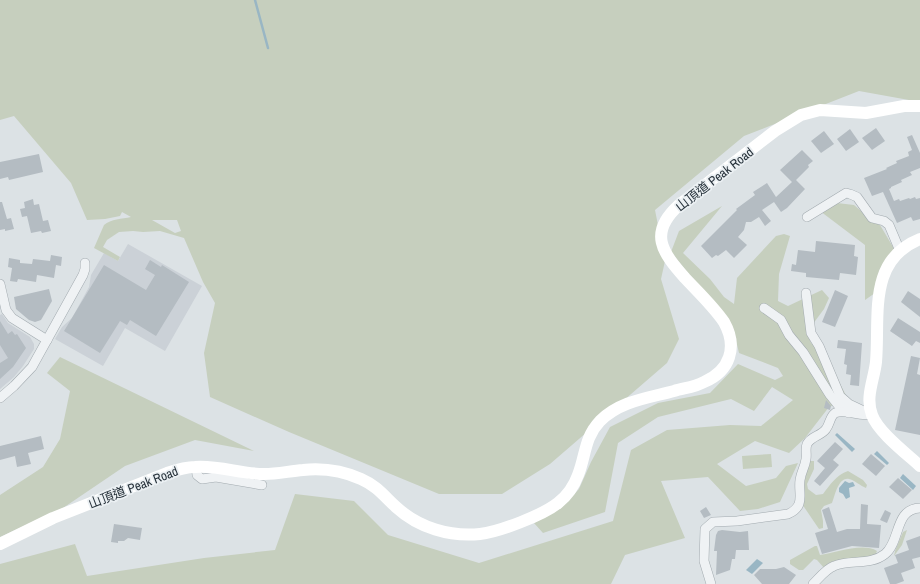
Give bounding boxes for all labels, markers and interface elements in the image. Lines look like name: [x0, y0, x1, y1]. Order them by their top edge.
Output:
street label: 山頂道 Peak Road: [672, 144, 757, 215]
street label: 山頂道 Peak Road: [86, 463, 180, 512]

